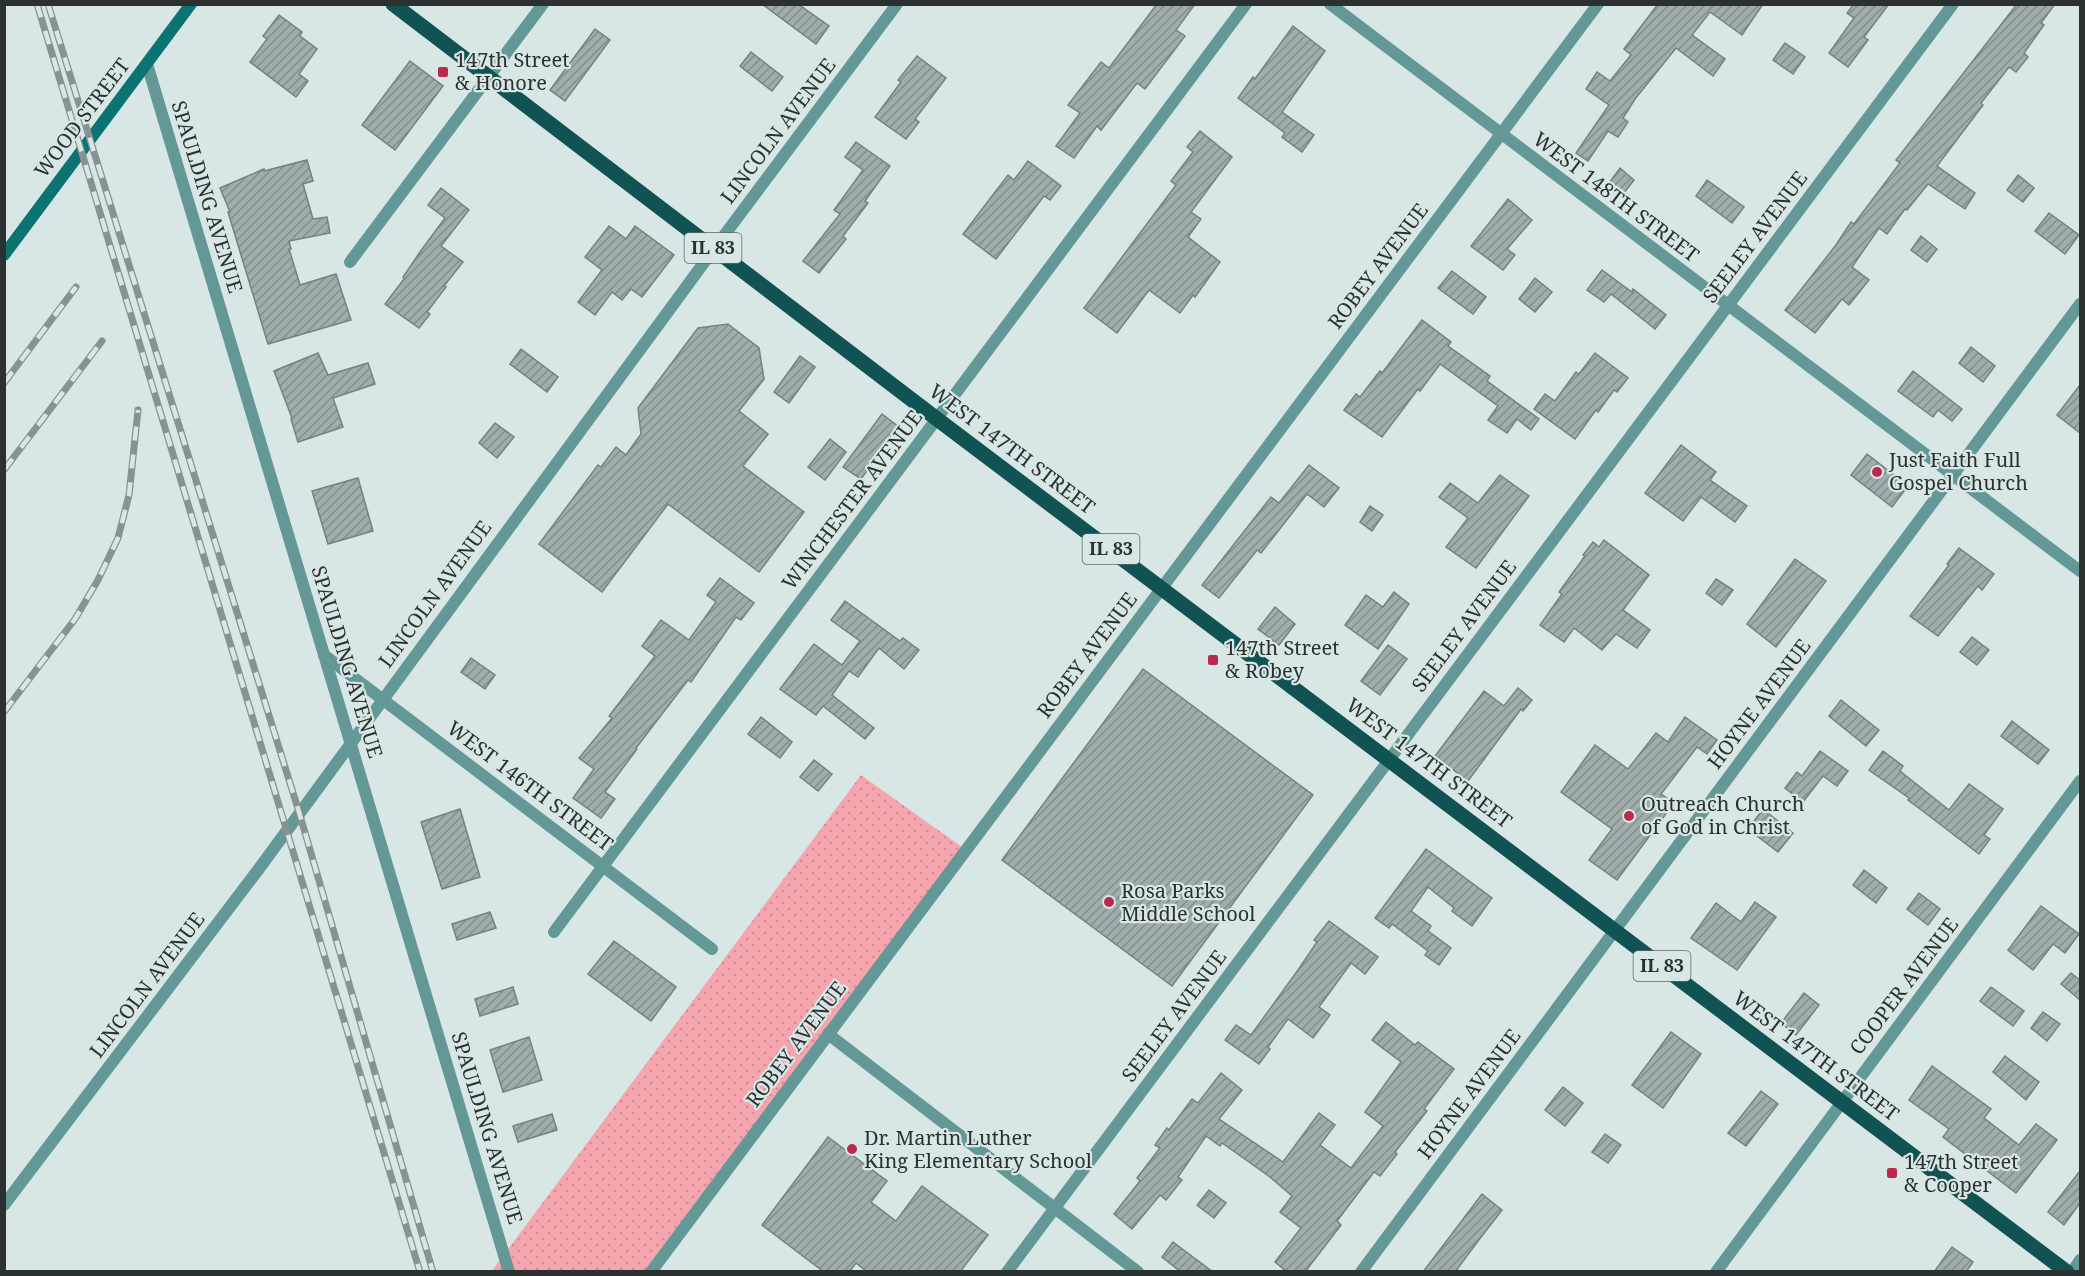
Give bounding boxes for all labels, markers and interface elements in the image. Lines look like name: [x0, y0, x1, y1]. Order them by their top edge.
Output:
place label: 147th Street & Honore: [455, 46, 569, 96]
street label: WOOD STREET: [28, 52, 135, 183]
street label: LINCOLN AVENUE: [714, 52, 841, 209]
marker: 147th Street & Honore: [436, 65, 450, 79]
street label: SPAULDING AVENUE: [165, 97, 250, 296]
street label: WEST 148TH STREET: [1528, 125, 1705, 268]
street label: SEELEY AVENUE: [1696, 165, 1813, 308]
street label: ROBEY AVENUE: [1321, 197, 1434, 334]
road number: IL 83: [684, 233, 742, 263]
street label: WEST 147TH STREET: [924, 377, 1101, 520]
street label: WINCHESTER AVENUE: [775, 404, 928, 595]
place label: Just Faith Full Gospel Church: [1888, 446, 2028, 496]
marker: Just Faith Full Gospel Church: [1870, 465, 1884, 479]
street label: LINCOLN AVENUE: [372, 515, 497, 673]
road number: IL 83: [1082, 534, 1140, 564]
street label: SEELEY AVENUE: [1405, 554, 1522, 697]
street label: SPAULDING AVENUE: [305, 562, 390, 761]
street label: ROBEY AVENUE: [1030, 586, 1143, 723]
street label: HOYNE AVENUE: [1701, 633, 1816, 774]
place label: 147th Street & Robey: [1225, 634, 1339, 684]
marker: 147th Street & Robey: [1206, 653, 1220, 667]
street label: WEST 147TH STREET: [1341, 691, 1518, 834]
street label: WEST 146TH STREET: [442, 714, 619, 857]
place label: Outreach Church of God in Christ: [1641, 790, 1805, 840]
marker: Outreach Church of God in Christ: [1622, 809, 1636, 823]
place label: Rosa Parks Middle School: [1121, 877, 1256, 927]
marker: Rosa Parks Middle School: [1102, 895, 1116, 909]
street label: LINCOLN AVENUE: [83, 906, 210, 1063]
street label: COOPER AVENUE: [1843, 912, 1964, 1060]
street label: SEELEY AVENUE: [1115, 944, 1232, 1087]
road number: IL 83: [1634, 951, 1690, 981]
street label: ROBEY AVENUE: [739, 975, 852, 1112]
street label: WEST 147TH STREET: [1728, 984, 1905, 1127]
street label: HOYNE AVENUE: [1411, 1023, 1526, 1164]
street label: SPAULDING AVENUE: [445, 1028, 530, 1227]
place label: Dr. Martin Luther King Elementary School: [864, 1124, 1092, 1174]
marker: Dr. Martin Luther King Elementary School: [845, 1142, 859, 1156]
place label: 147th Street & Cooper: [1904, 1148, 2018, 1198]
marker: 147th Street & Cooper: [1885, 1166, 1899, 1180]

